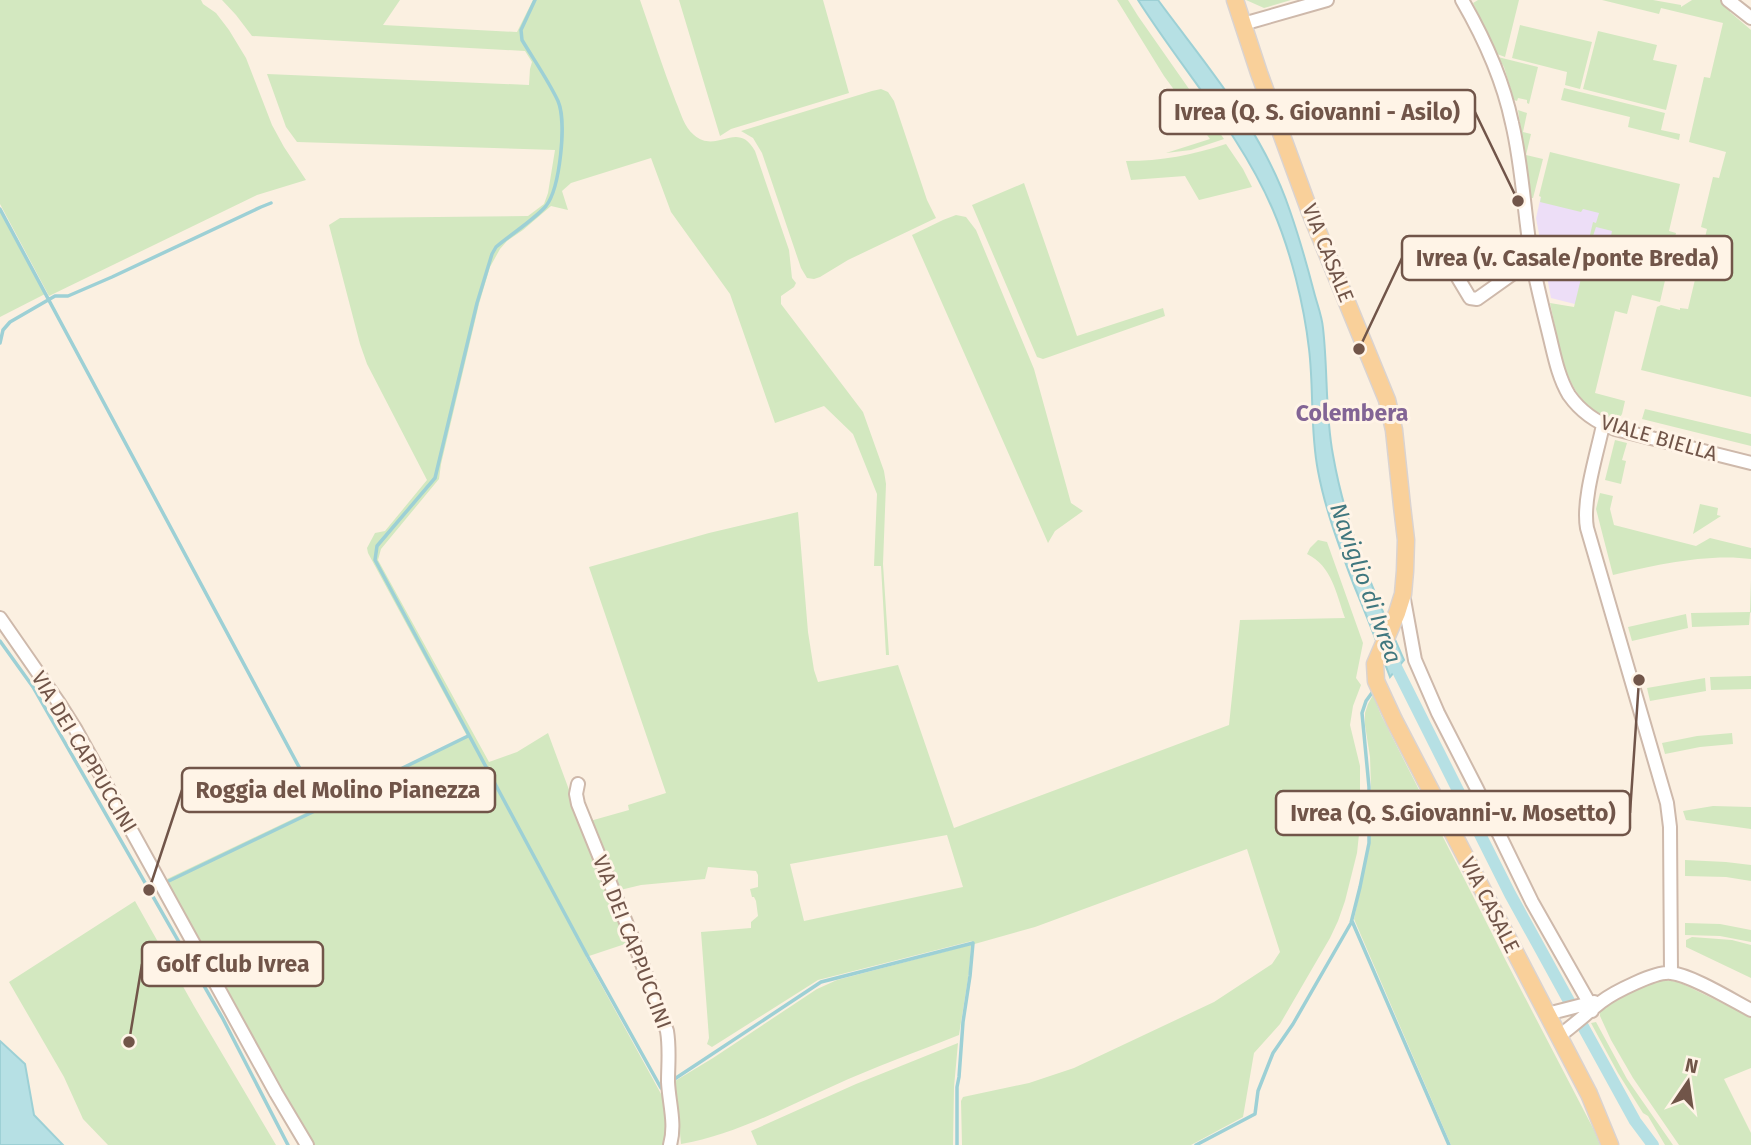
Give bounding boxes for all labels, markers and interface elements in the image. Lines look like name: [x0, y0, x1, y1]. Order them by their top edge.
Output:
callout: Ivrea (Q. S. Giovanni - Asilo): [1160, 90, 1475, 134]
text: Ivrea (Q. S. Giovanni - Asilo): [1174, 98, 1461, 126]
street label: VIA CASALE: [1296, 200, 1360, 306]
callout: Ivrea (v. Casale/ponte Breda): [1402, 236, 1732, 280]
text: Ivrea (v. Casale/ponte Breda): [1416, 244, 1719, 272]
district label: Colembera: [1296, 399, 1408, 427]
street label: VIALE BIELLA: [1598, 409, 1720, 467]
water label: Naviglio di Ivrea: [1324, 499, 1408, 667]
street label: VIA DEI CAPPUCCINI: [25, 666, 143, 838]
callout: Roggia del Molino Pianezza: [182, 768, 495, 812]
text: Roggia del Molino Pianezza: [196, 776, 480, 804]
callout: Ivrea (Q. S.Giovanni-v. Mosetto): [1276, 791, 1630, 835]
text: Ivrea (Q. S.Giovanni-v. Mosetto): [1290, 799, 1616, 827]
street label: VIA DEI CAPPUCCINI: [587, 851, 677, 1033]
street label: VIA CASALE: [1455, 853, 1525, 957]
callout: Golf Club Ivrea: [142, 942, 323, 986]
text: Golf Club Ivrea: [156, 950, 310, 978]
north arrow: [1653, 1047, 1723, 1117]
text: N: [1683, 1053, 1700, 1079]

